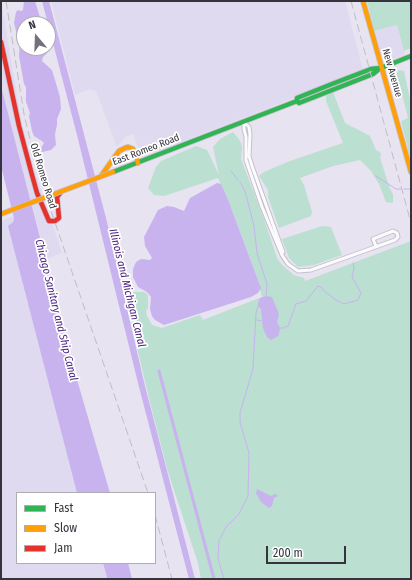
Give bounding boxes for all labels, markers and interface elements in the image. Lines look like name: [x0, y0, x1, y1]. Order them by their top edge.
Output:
north arrow: [16, 16, 56, 56]
text: N: [27, 18, 37, 32]
street label: New Avenue: [379, 47, 405, 99]
street label: East Romeo Road: [111, 132, 181, 168]
street label: Old Romeo Road: [27, 142, 59, 210]
water label: Illinois and Michigan Canal: [106, 227, 148, 349]
water label: Chicago Sanitary and Ship Canal: [32, 238, 80, 382]
legend: [16, 492, 156, 564]
text: Fast: [54, 501, 73, 515]
text: Slow: [54, 521, 77, 535]
scale bar: [268, 538, 348, 564]
text: Jam: [54, 541, 72, 555]
text: 200 m: [273, 546, 303, 560]

